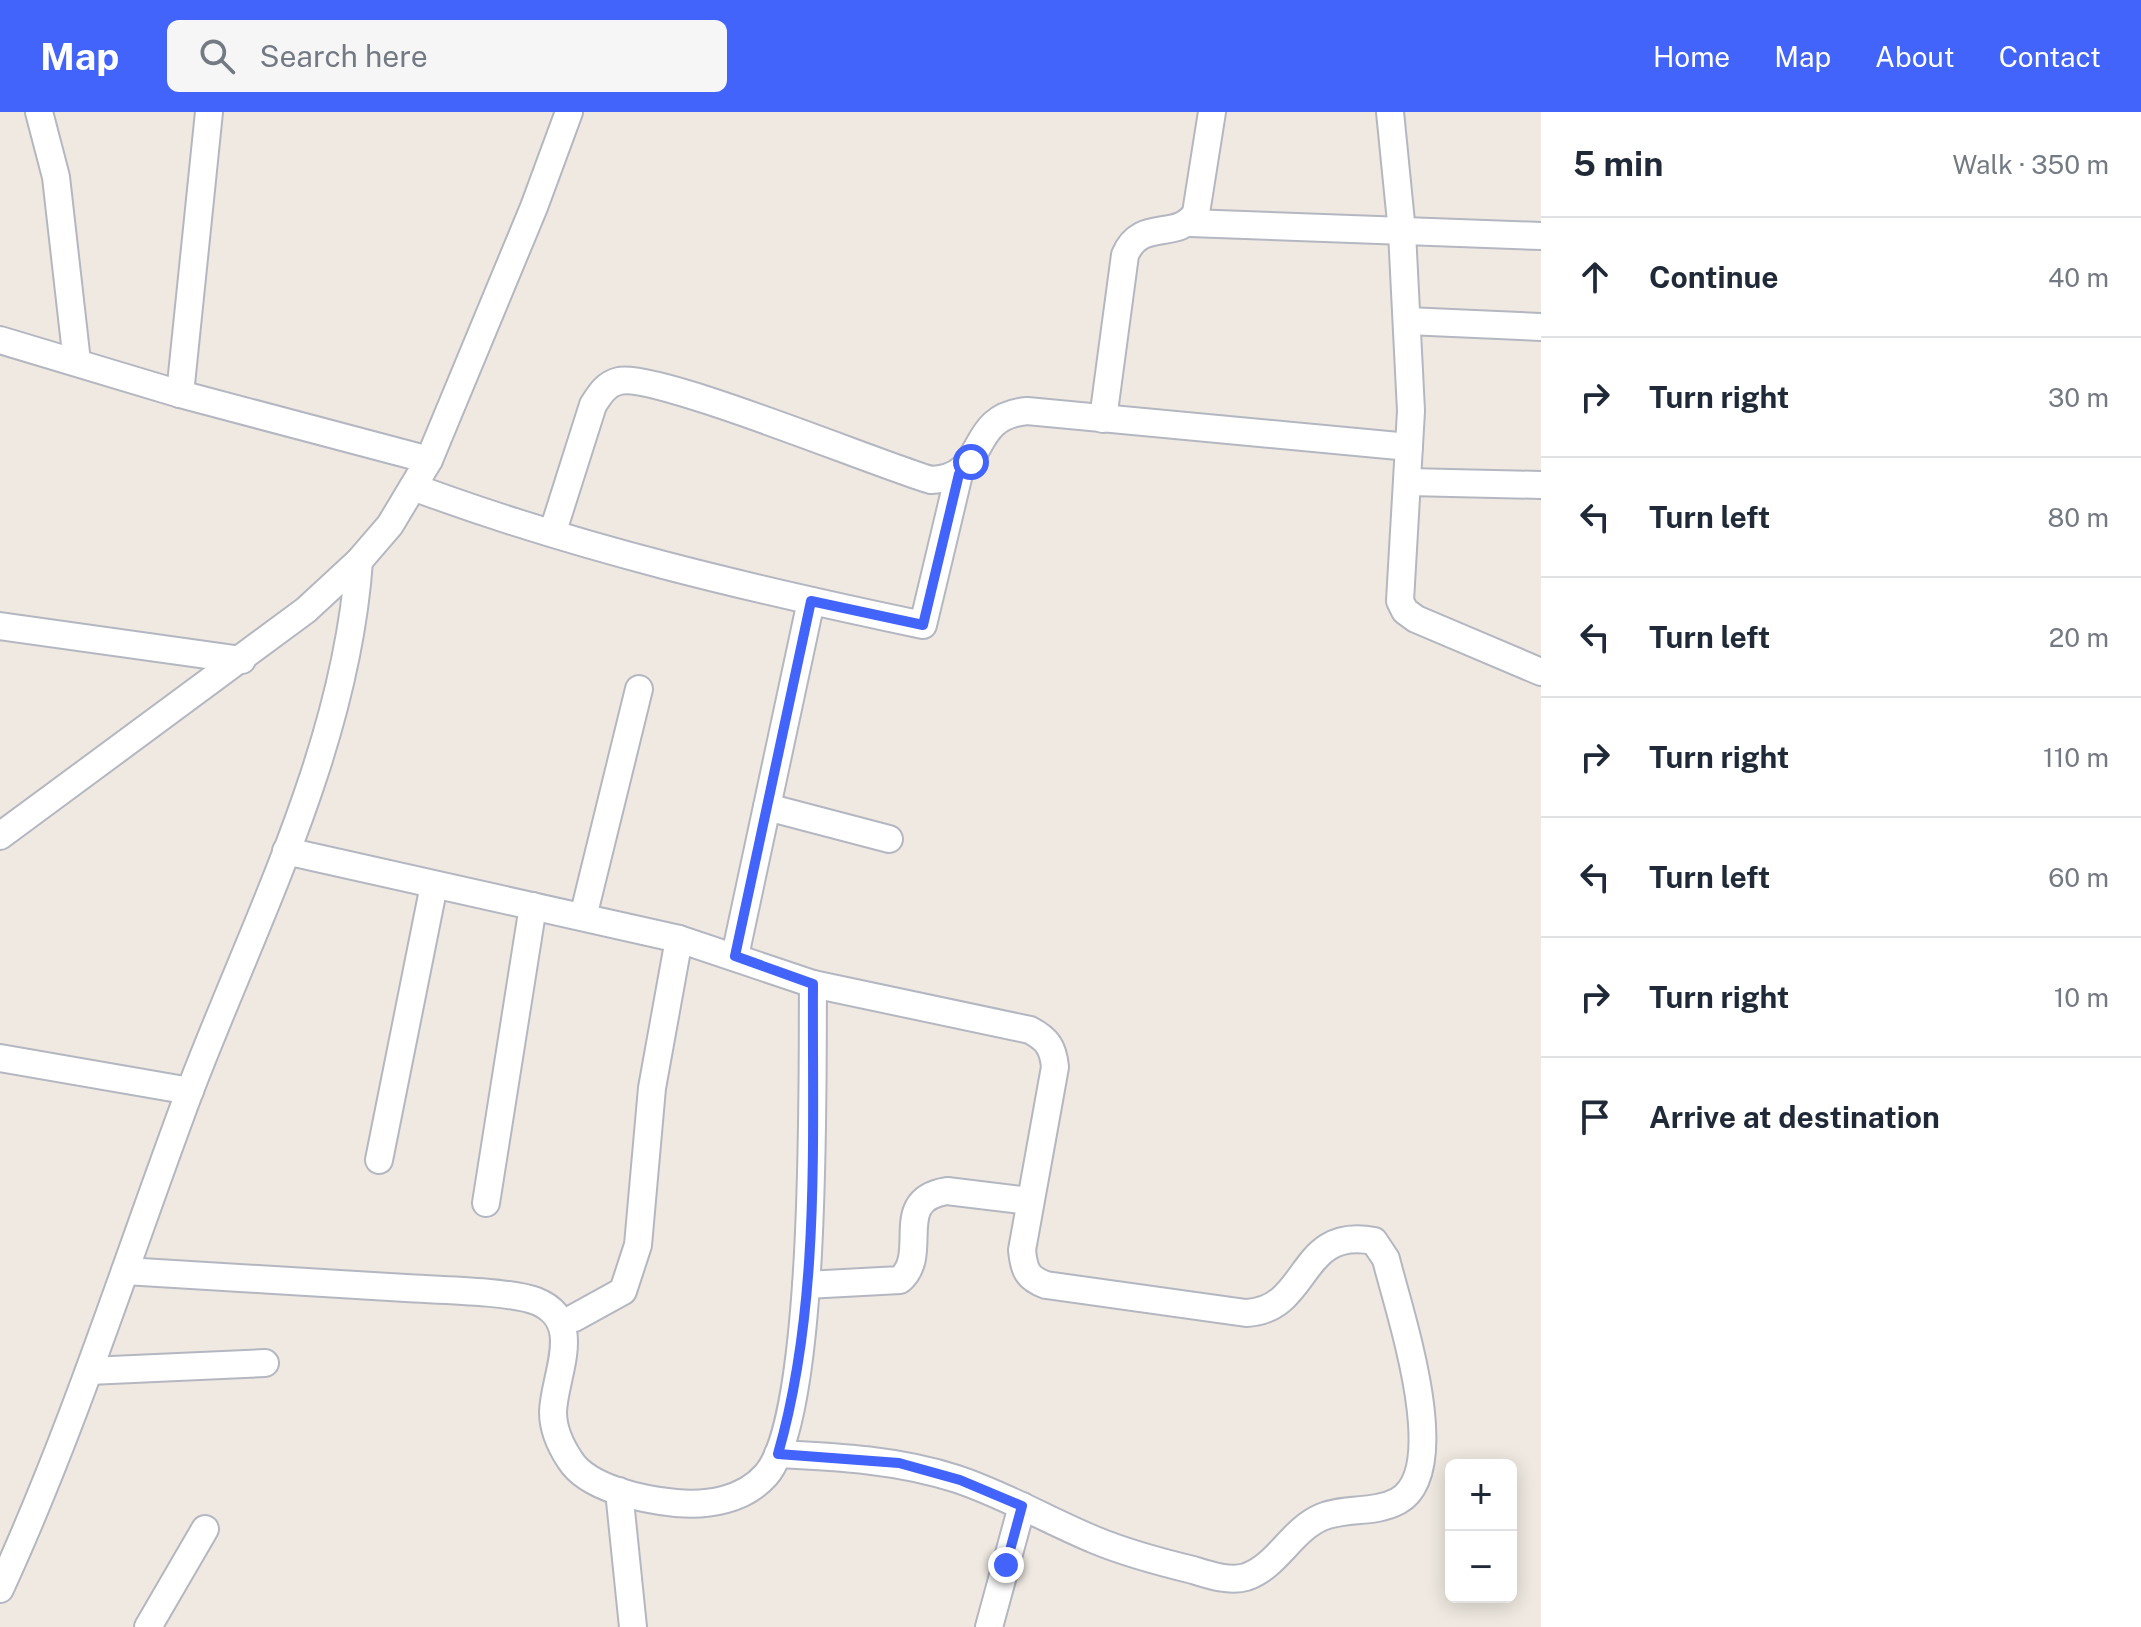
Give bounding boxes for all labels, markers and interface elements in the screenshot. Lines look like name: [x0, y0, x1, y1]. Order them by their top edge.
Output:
search box: [167, 20, 727, 92]
text: Map: [40, 34, 119, 79]
icon: search: [195, 34, 239, 78]
text: Search here: [259, 38, 428, 74]
text: Home: [1653, 40, 1730, 73]
text: Map: [1774, 40, 1831, 73]
text: About: [1875, 40, 1955, 73]
text: Contact: [1999, 40, 2101, 73]
text: 5 min: [1573, 144, 1663, 184]
text: Walk · 350 m: [1952, 149, 2109, 180]
icon: ahead: [1573, 255, 1617, 299]
text: Continue: [1649, 259, 1779, 295]
text: 40 m: [2048, 262, 2109, 293]
icon: right: [1573, 375, 1617, 419]
text: Turn right: [1649, 379, 1789, 415]
text: 30 m: [2048, 382, 2109, 413]
route start: [953, 444, 989, 480]
icon: left: [1573, 495, 1617, 539]
text: Turn left: [1649, 499, 1770, 535]
text: 80 m: [2048, 502, 2109, 533]
icon: left: [1573, 615, 1617, 659]
text: Turn left: [1649, 619, 1770, 655]
text: 20 m: [2049, 622, 2109, 653]
icon: right: [1573, 735, 1617, 779]
text: Turn right: [1649, 739, 1789, 775]
text: 110 m: [2043, 742, 2109, 773]
icon: left: [1573, 855, 1617, 899]
text: Turn left: [1649, 859, 1770, 895]
text: 60 m: [2048, 862, 2109, 893]
icon: right: [1573, 975, 1617, 1019]
text: Turn right: [1649, 979, 1789, 1015]
text: 10 m: [2054, 982, 2109, 1013]
icon: arrive: [1573, 1095, 1617, 1139]
text: Arrive at destination: [1649, 1099, 1940, 1135]
map controls: [1445, 1459, 1517, 1603]
button: +: [1445, 1459, 1517, 1531]
button: −: [1445, 1531, 1517, 1603]
route end: [988, 1547, 1024, 1583]

